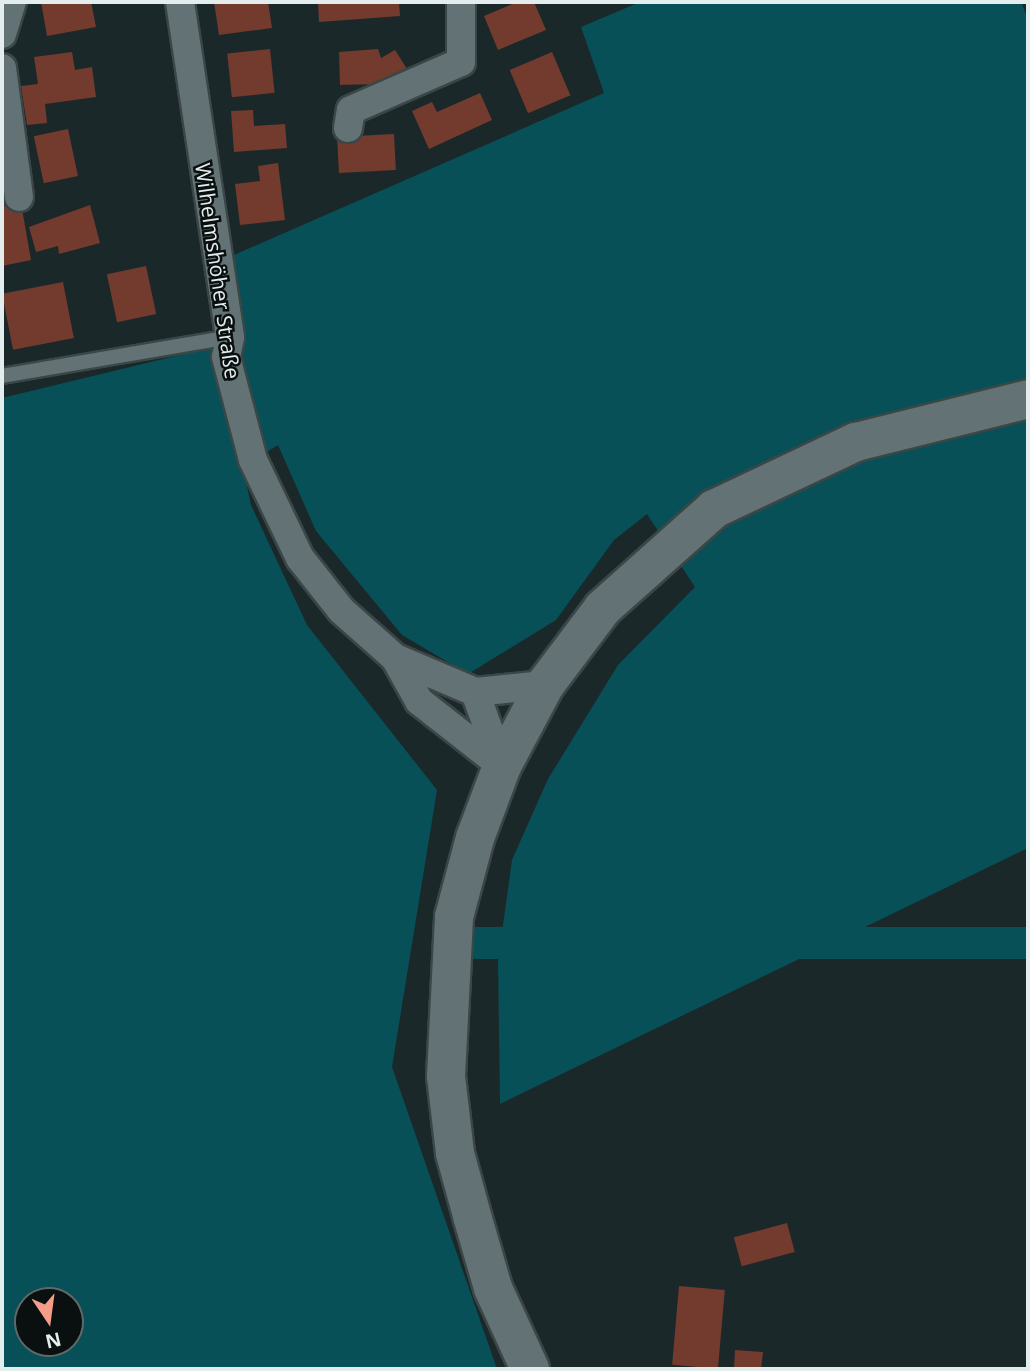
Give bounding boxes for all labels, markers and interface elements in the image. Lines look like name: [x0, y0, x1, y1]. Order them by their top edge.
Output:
street label: Wilhelmshöher Straße: [190, 161, 246, 381]
north arrow: [14, 1287, 84, 1357]
text: N: [43, 1326, 64, 1355]

